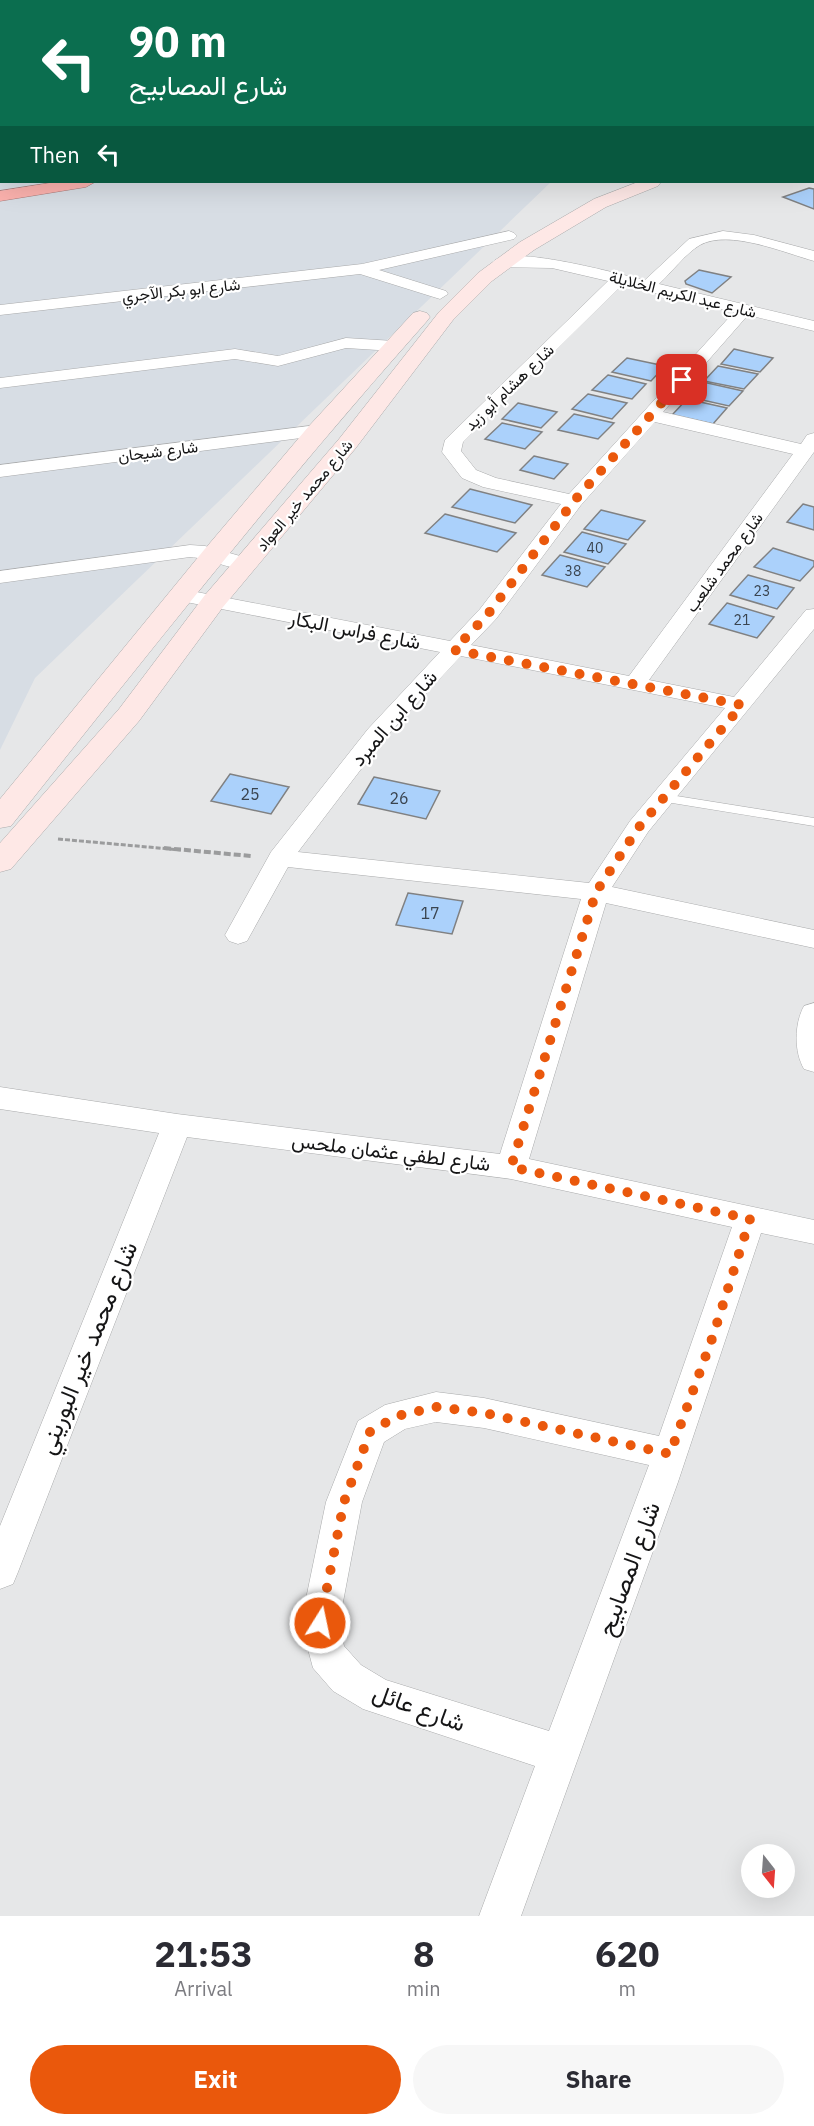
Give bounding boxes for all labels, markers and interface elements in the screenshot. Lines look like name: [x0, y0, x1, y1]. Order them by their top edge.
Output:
text: 90 m: [129, 14, 227, 69]
icon: left: [30, 24, 108, 102]
text: شارع المصابيح: [129, 67, 287, 102]
icon: left: [92, 138, 125, 171]
text: Then: [30, 140, 80, 169]
street label: شارع عبد الكريم الخلايلة: [607, 266, 759, 324]
street label: شارع ابو بكر الآجري: [121, 274, 242, 310]
street label: شارع هشام أبو زيد: [460, 339, 559, 436]
pin: [656, 354, 707, 405]
icon: arrive: [665, 363, 698, 396]
street label: شارع محمد خير العواد: [251, 435, 358, 556]
street label: شارع شيحان: [117, 436, 199, 468]
street label: شارع محمد شلعب: [681, 508, 769, 617]
house number: 40: [587, 539, 603, 557]
house number: 38: [565, 562, 581, 580]
house number: 23: [754, 582, 770, 600]
street label: شارع فراس البكار: [286, 603, 423, 656]
house number: 21: [734, 611, 750, 629]
street label: شارع ابن المبرد: [344, 664, 444, 772]
house number: 25: [240, 784, 260, 804]
house number: 26: [389, 788, 409, 808]
house number: 17: [420, 903, 440, 923]
street label: شارع لطفي عثمان ملحس: [290, 1126, 492, 1181]
street label: شارع محمد خير البوريني: [30, 1237, 148, 1460]
street label: شارع المصابيح: [589, 1497, 669, 1641]
position arrow: [288, 1591, 352, 1655]
street label: شارع عائل: [368, 1676, 470, 1739]
north arrow: [741, 1844, 795, 1898]
map controls: [741, 1844, 795, 1898]
text: 21:53: [154, 1930, 253, 1977]
text: 8: [413, 1930, 435, 1977]
text: 620: [595, 1930, 660, 1977]
text: Arrival: [174, 1975, 233, 2002]
text: min: [407, 1975, 441, 2002]
text: m: [619, 1975, 636, 2002]
button: Exit: [30, 2045, 401, 2114]
button: Share: [413, 2045, 784, 2114]

